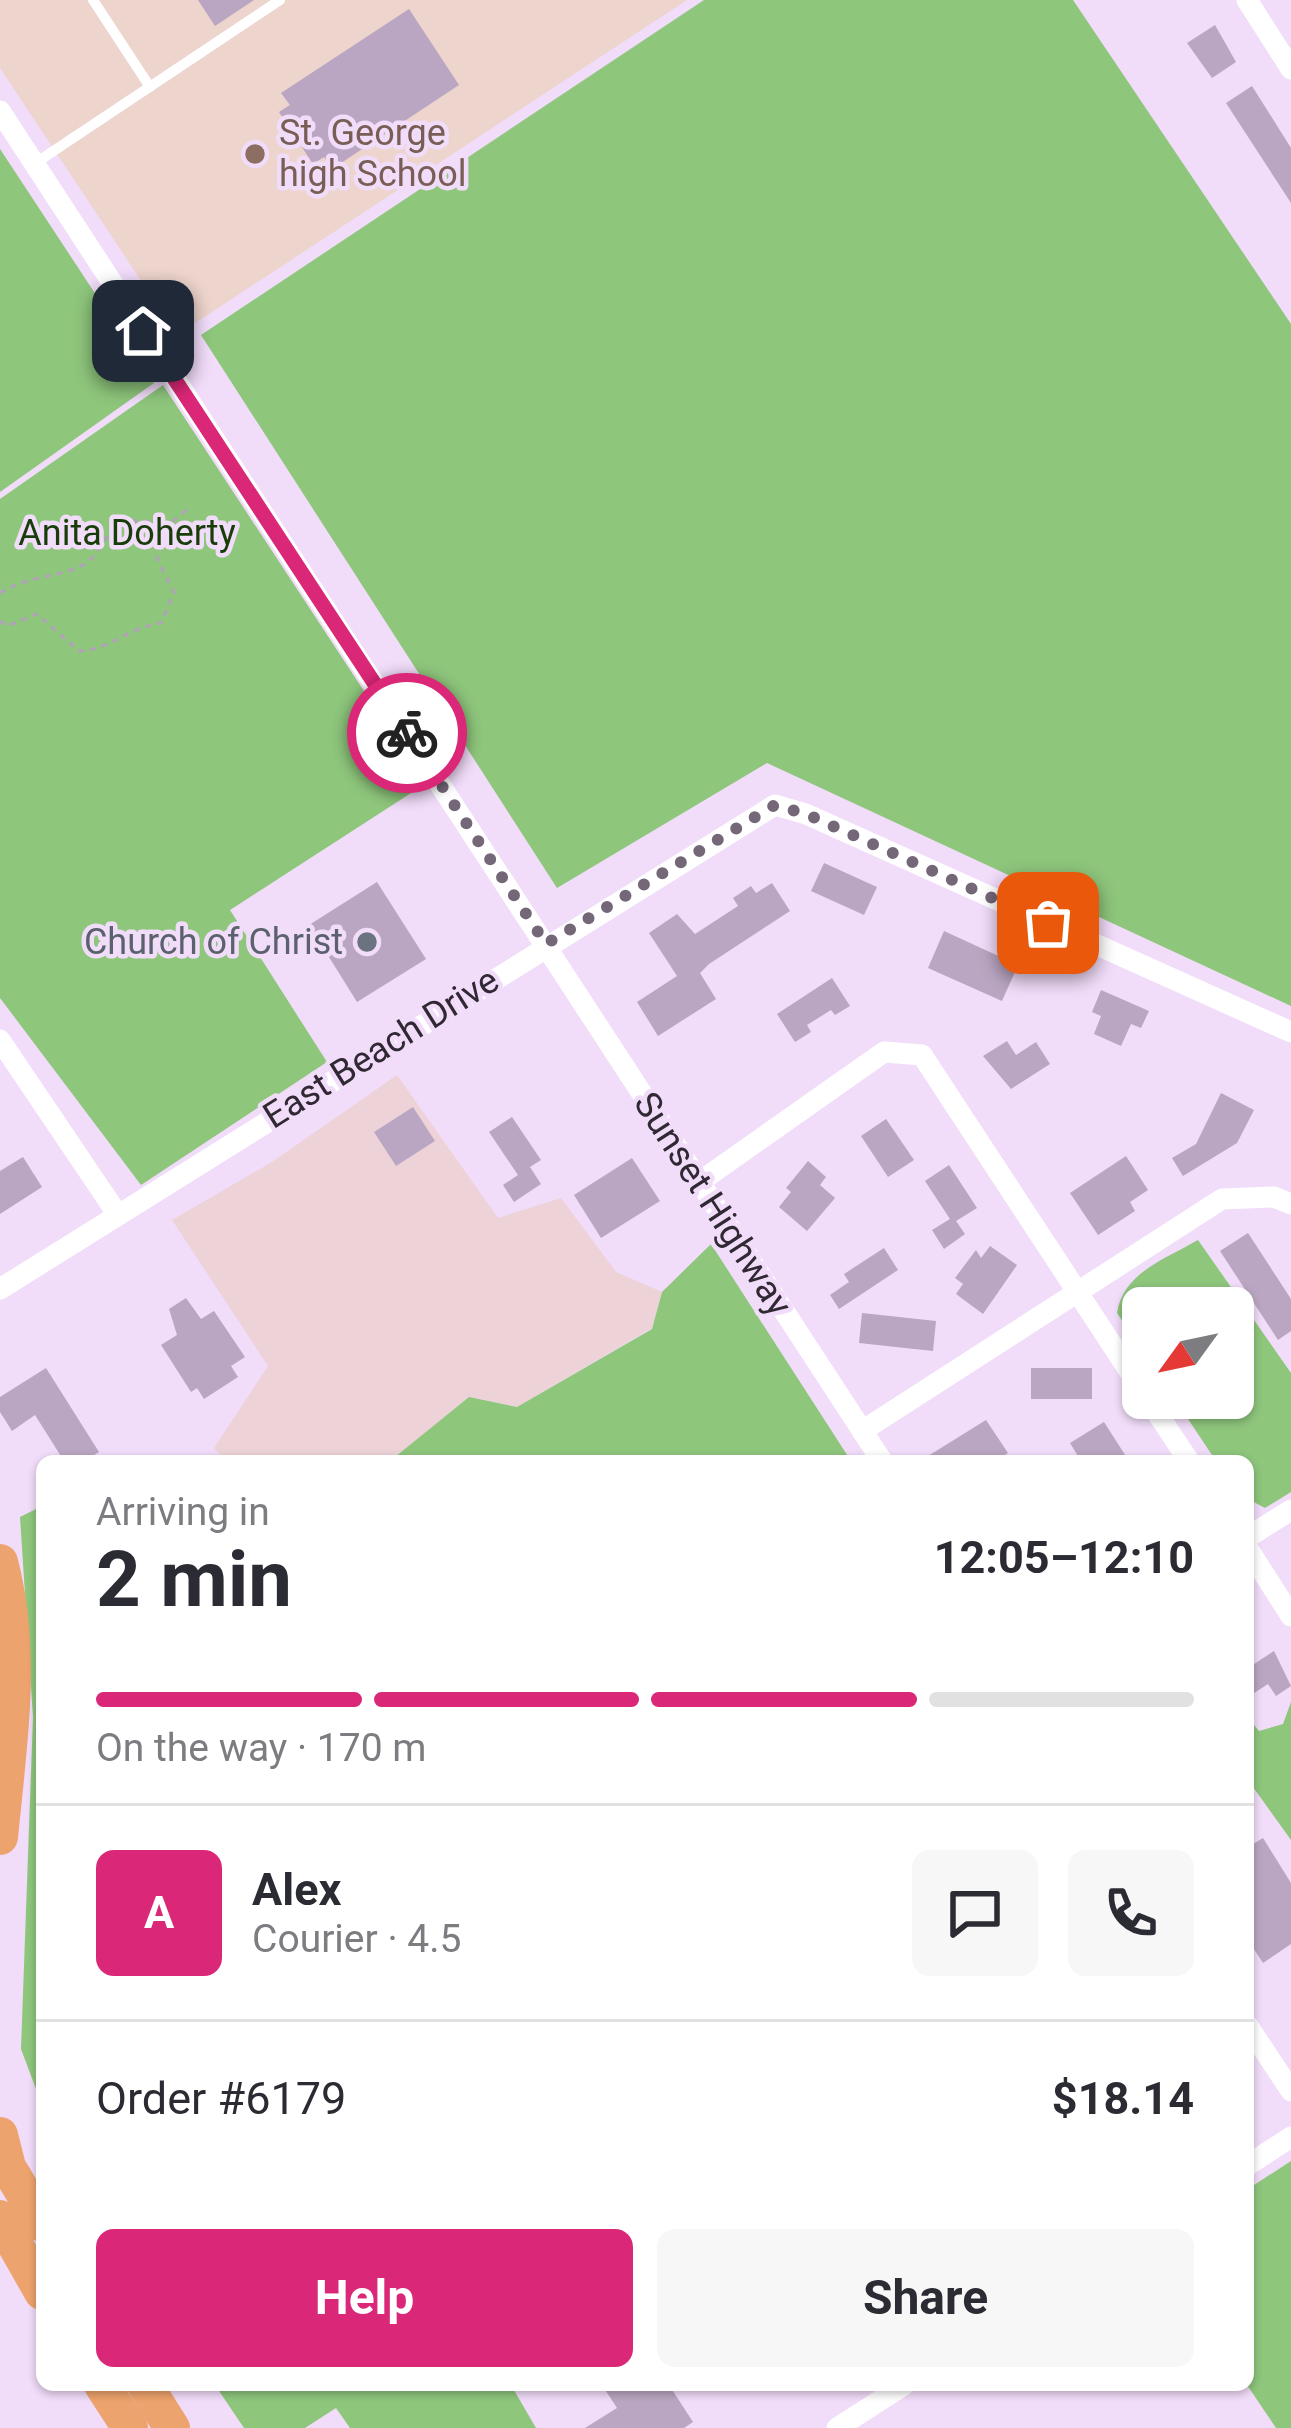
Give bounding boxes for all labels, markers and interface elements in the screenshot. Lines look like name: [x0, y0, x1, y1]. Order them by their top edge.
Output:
place label: St. George high School: [279, 112, 466, 195]
marker: St. George high School: [242, 141, 268, 167]
pin: [92, 280, 194, 382]
icon: home: [110, 298, 176, 364]
park label: Anita Doherty: [18, 512, 236, 554]
courier: [347, 673, 467, 793]
icon: bike: [374, 700, 440, 766]
pin: [997, 872, 1099, 974]
icon: bag: [1015, 890, 1081, 956]
place label: Church of Christ: [84, 921, 343, 963]
marker: Church of Christ: [354, 929, 380, 955]
street label: East Beach Drive: [256, 959, 506, 1137]
street label: Sunset Highway: [625, 1085, 801, 1323]
north arrow: [1122, 1287, 1254, 1419]
map controls: [1122, 1287, 1254, 1419]
text: Arriving in: [96, 1489, 270, 1535]
text: 12:05–12:10: [934, 1531, 1194, 1584]
text: 2 min: [96, 1534, 292, 1625]
text: On the way · 170 m: [96, 1725, 427, 1771]
button: chat: [912, 1850, 1038, 1976]
button: phone: [1068, 1850, 1194, 1976]
text: Alex: [252, 1863, 341, 1916]
text: A: [144, 1886, 174, 1939]
text: Courier · 4.5: [252, 1916, 461, 1962]
text: Order #6179: [96, 2072, 346, 2125]
text: $18.14: [1052, 2072, 1194, 2125]
button: Help: [96, 2229, 633, 2367]
button: Share: [657, 2229, 1194, 2367]

